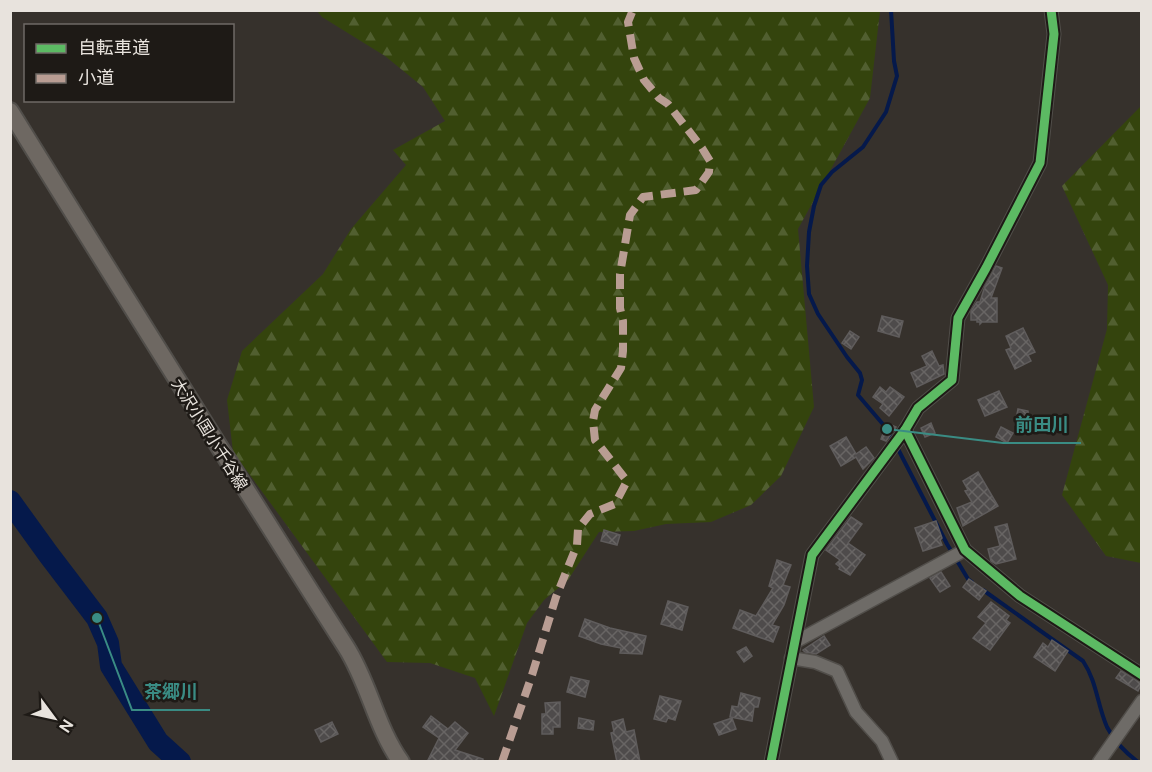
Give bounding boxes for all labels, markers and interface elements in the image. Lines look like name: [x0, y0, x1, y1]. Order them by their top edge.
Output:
legend: [24, 24, 234, 102]
text: 自転車道: [78, 36, 150, 60]
text: 小道: [78, 66, 114, 90]
street label: 大沢小国小千谷線: [167, 374, 252, 494]
callout: 前田川: [1003, 407, 1081, 443]
text: 前田川: [1015, 413, 1069, 437]
callout: 茶郷川: [132, 674, 210, 710]
text: 茶郷川: [144, 680, 198, 704]
north arrow: [24, 688, 84, 748]
text: N: [54, 715, 78, 737]

